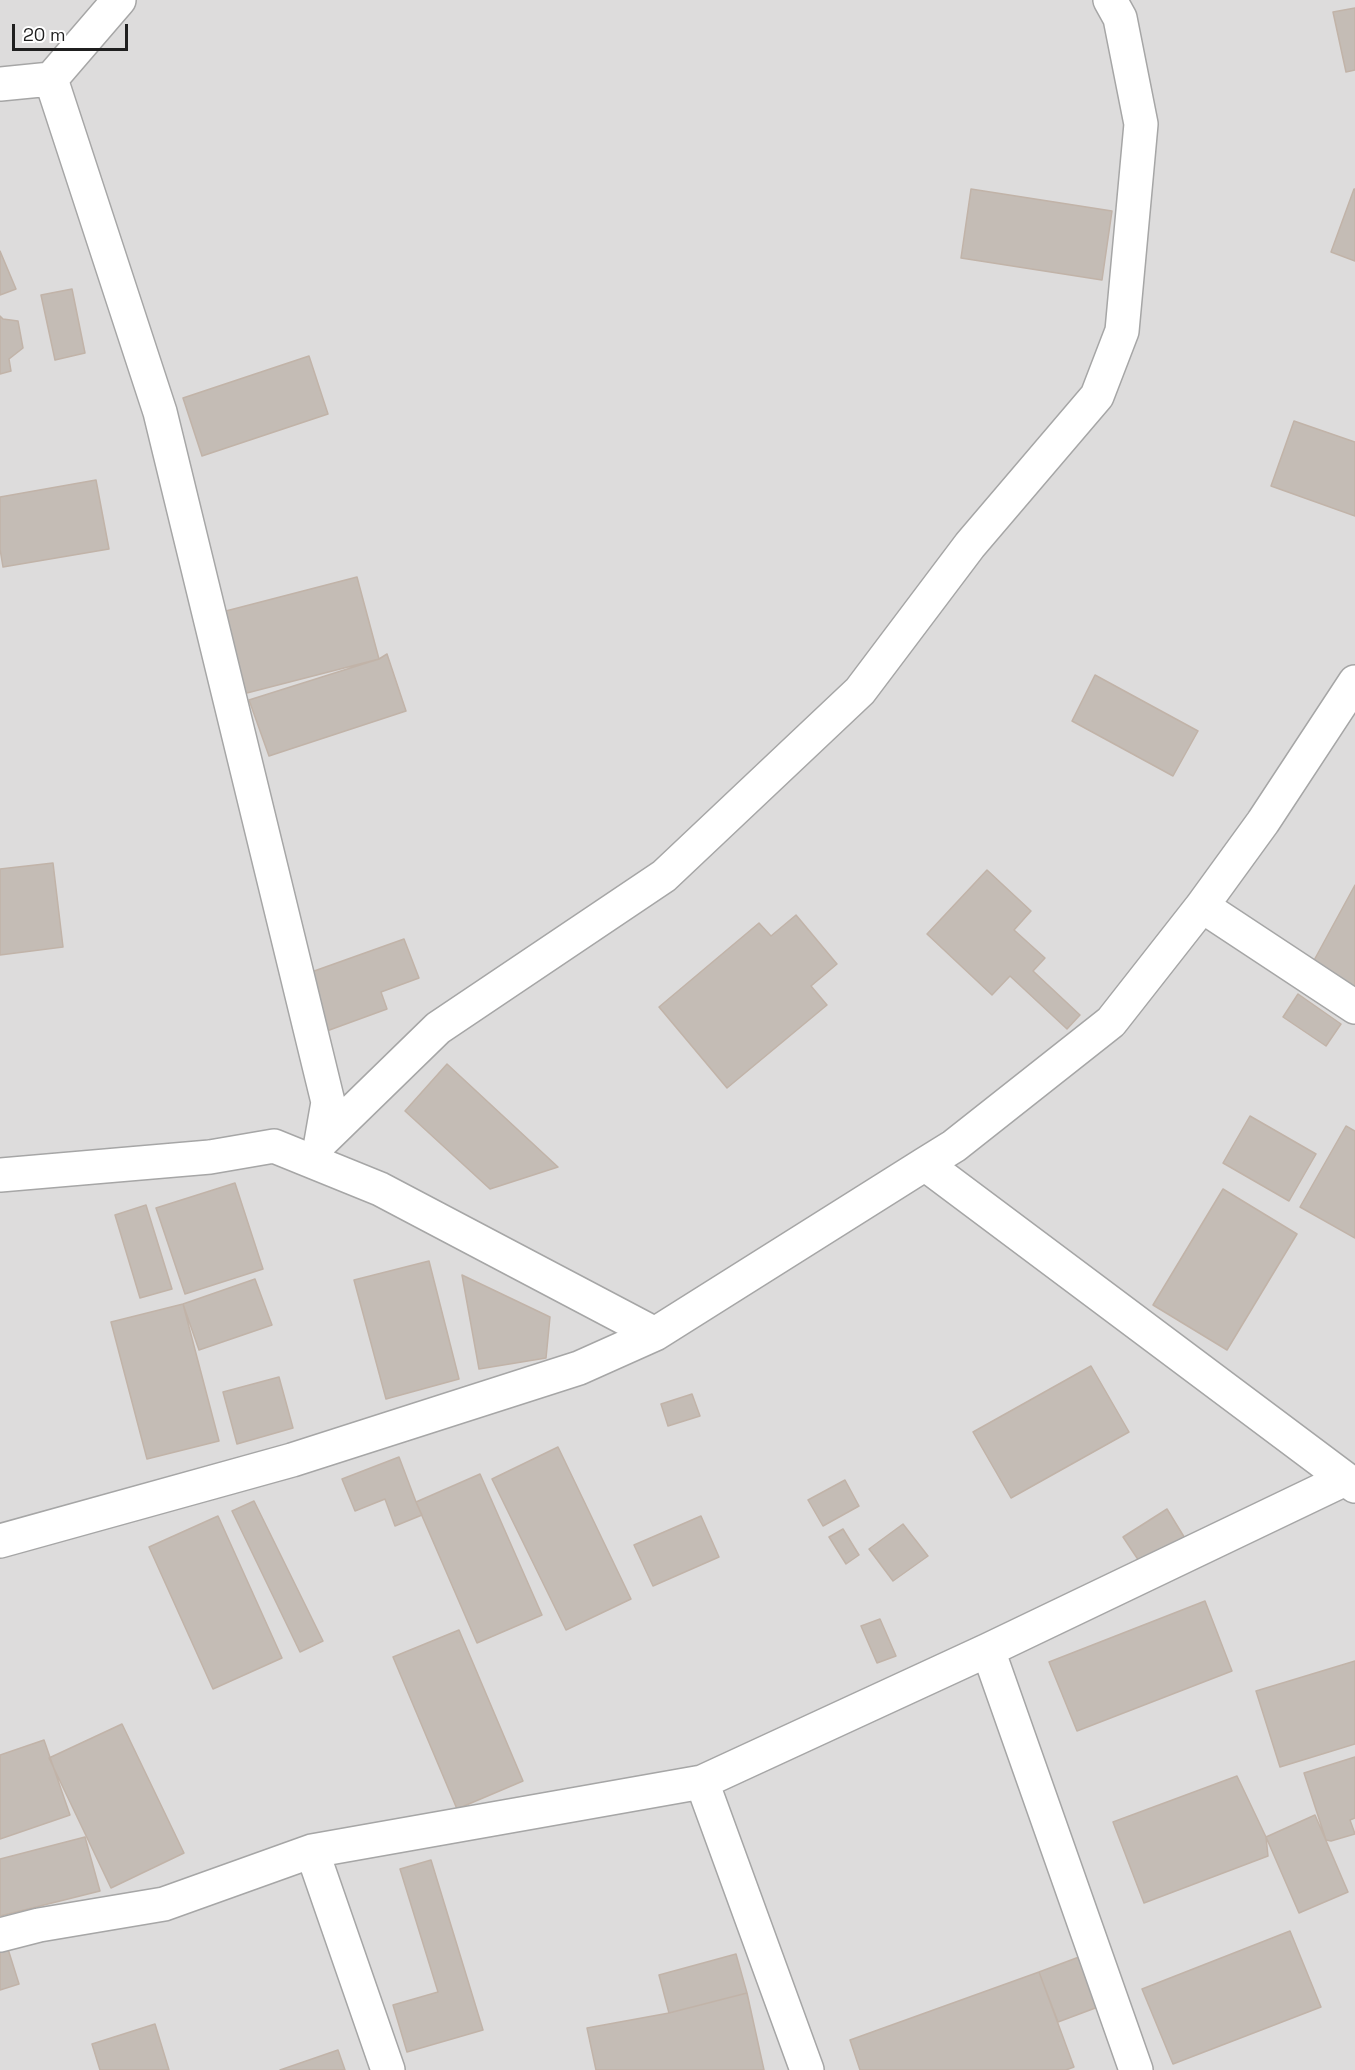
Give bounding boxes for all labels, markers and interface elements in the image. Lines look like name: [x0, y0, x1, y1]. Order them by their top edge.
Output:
scale bar: [15, 12, 130, 50]
text: 20 m: [23, 23, 66, 46]

